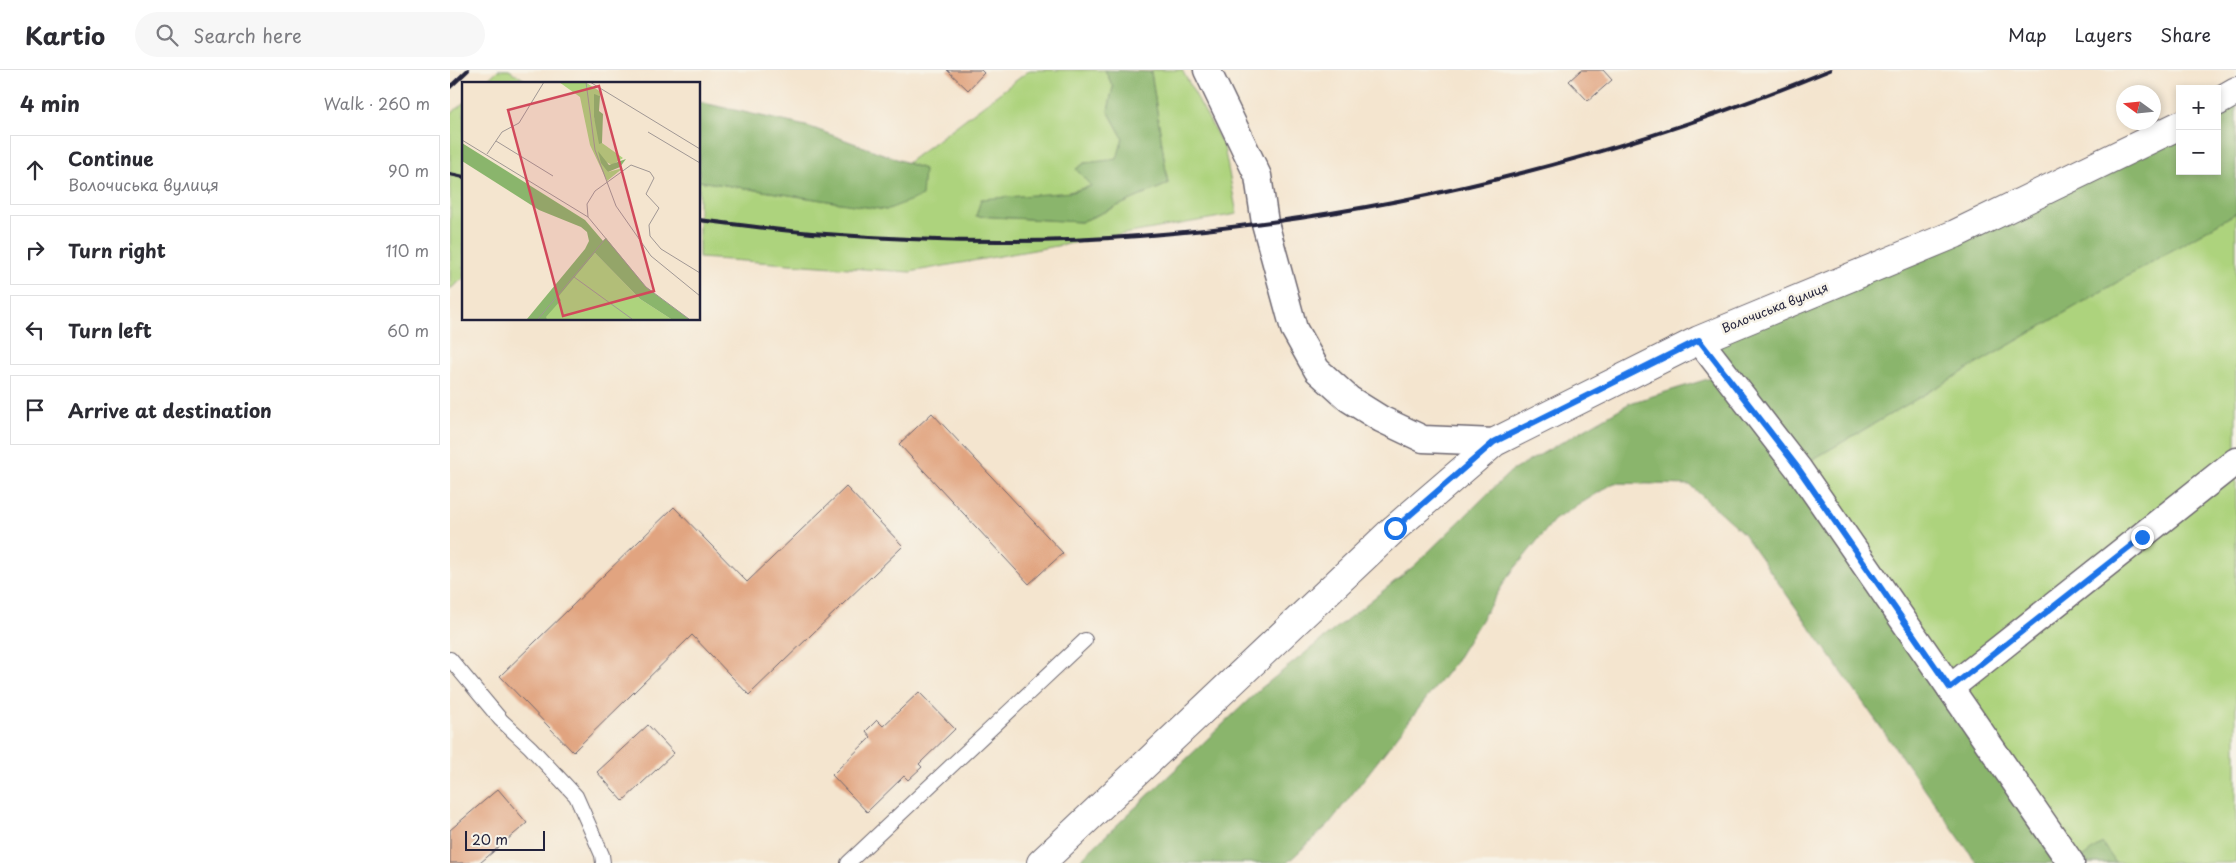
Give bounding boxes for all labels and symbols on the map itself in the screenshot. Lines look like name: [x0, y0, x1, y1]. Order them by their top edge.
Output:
inset map: [462, 82, 700, 320]
north arrow: [2116, 85, 2161, 130]
street label: Волочиська вулиця: [1719, 278, 1830, 337]
route start: [1384, 517, 1407, 540]
route end: [2131, 526, 2154, 549]
scale bar: [465, 828, 545, 851]

